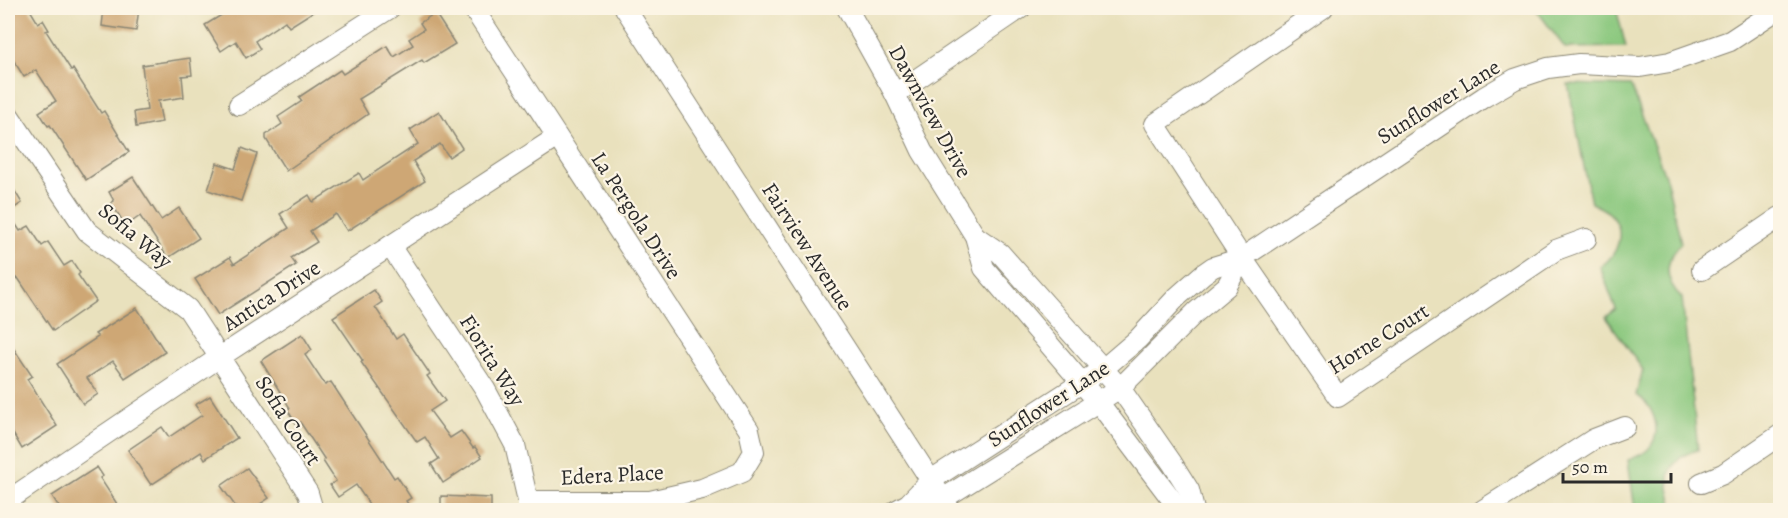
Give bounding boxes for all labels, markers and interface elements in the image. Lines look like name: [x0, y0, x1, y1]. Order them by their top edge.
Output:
street label: Dawnview Drive: [881, 40, 979, 183]
street label: Sunflower Lane: [1371, 52, 1506, 152]
street label: La Pergola Drive: [584, 146, 689, 285]
street label: Fairview Avenue: [755, 177, 860, 316]
street label: Sofia Way: [92, 196, 179, 276]
street label: Antica Drive: [216, 253, 326, 339]
street label: Horne Court: [1322, 296, 1435, 382]
street label: Fiorita Way: [452, 309, 532, 412]
street label: Sunflower Lane: [982, 353, 1115, 455]
street label: Sofia Court: [248, 370, 328, 471]
scale bar: [1563, 446, 1671, 484]
text: 50 m: [1572, 455, 1608, 479]
street label: Edera Place: [560, 457, 665, 493]

